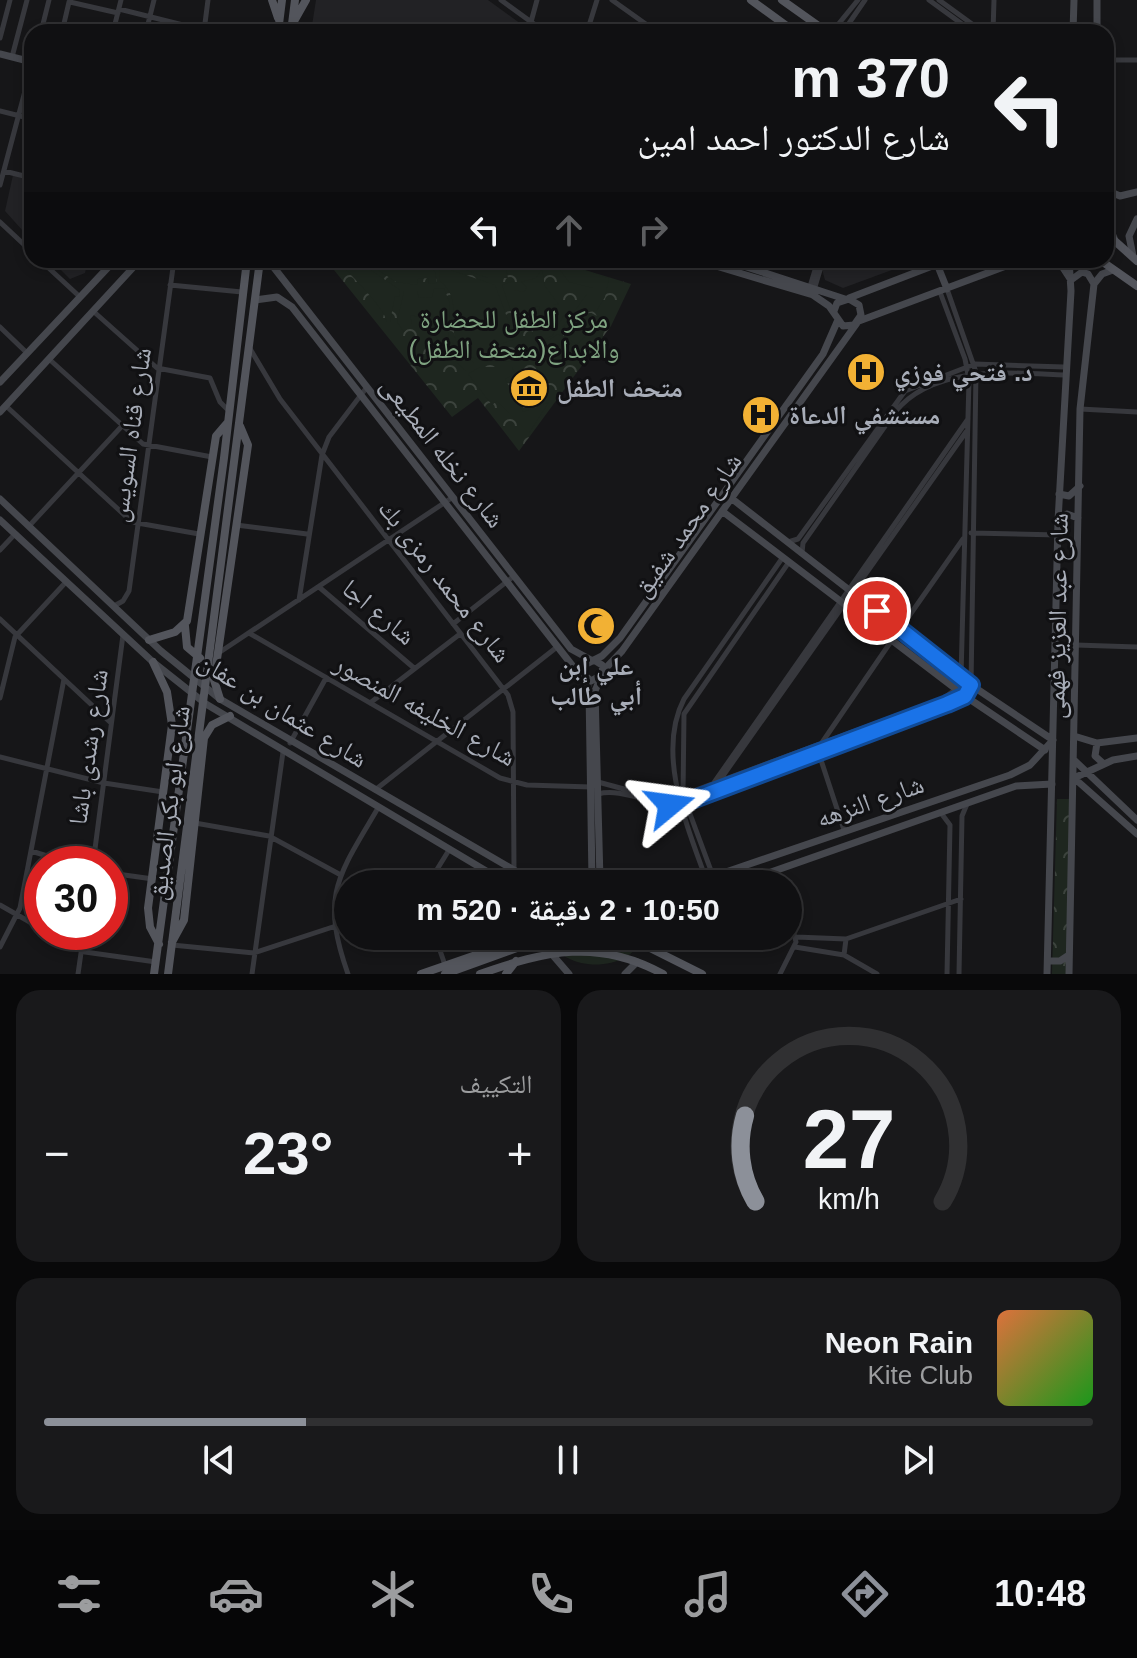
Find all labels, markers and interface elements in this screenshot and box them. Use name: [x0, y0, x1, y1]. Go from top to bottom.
text: 370 m: [791, 46, 950, 109]
icon: left: [978, 56, 1082, 160]
text: شارع الدكتور احمد امين: [637, 117, 950, 158]
icon: left: [463, 208, 507, 252]
icon: ahead: [547, 208, 591, 252]
icon: right: [631, 208, 675, 252]
park label: مركز الطفل للحضارة والابداع(متحف الطفل): [409, 304, 620, 365]
street label: شارع قناه السويس: [103, 346, 158, 524]
hospital icon: د. فتحي فوزي: [845, 351, 887, 393]
place label: د. فتحي فوزي: [894, 357, 1033, 392]
museum icon: متحف الطفل: [508, 367, 550, 409]
street label: شارع نخله المطيعى: [374, 371, 511, 534]
place label: متحف الطفل: [557, 373, 683, 404]
hospital icon: مستشفي الدعاة: [740, 394, 782, 436]
place label: مستشفي الدعاة: [789, 400, 940, 435]
street label: شارع محمد شفيق: [626, 447, 749, 604]
street label: شارع محمد رمزى بك: [371, 494, 518, 669]
street label: شارع عبد العزيز فهمى: [1040, 513, 1075, 719]
street label: شارع اجا: [336, 573, 422, 652]
pin: [843, 577, 911, 645]
icon: arrive: [855, 589, 899, 633]
mosque icon: علي إبن أبي طالب: [575, 605, 617, 647]
street label: شارع عثمان بن عفان: [192, 646, 373, 775]
street label: شارع الخليفه المنصور: [328, 647, 521, 773]
place label: علي إبن أبي طالب: [550, 651, 642, 716]
street label: شارع رشدى باشا: [62, 667, 115, 827]
street label: شارع ابو بكر الصديق: [142, 704, 197, 902]
position arrow: [628, 763, 712, 847]
street label: شارع النزهه: [812, 769, 928, 834]
speed limit sign: 30: [24, 846, 128, 950]
text: 10:50 · 2 دقيقة · 520 m: [416, 893, 720, 926]
text: التكييف: [460, 1069, 533, 1099]
text: 27: [802, 1093, 895, 1186]
text: 23°: [243, 1120, 334, 1187]
text: −: [44, 1129, 70, 1178]
text: +: [507, 1129, 532, 1178]
text: km/h: [818, 1183, 880, 1215]
text: Neon Rain: [825, 1326, 973, 1359]
text: Kite Club: [868, 1360, 973, 1390]
icon: previous: [197, 1438, 241, 1482]
icon: pause: [546, 1438, 590, 1482]
icon: next: [896, 1438, 940, 1482]
icon: filters: [51, 1566, 107, 1622]
icon: car: [208, 1566, 264, 1622]
icon: climate: [365, 1566, 421, 1622]
icon: phone: [523, 1566, 579, 1622]
icon: music: [680, 1566, 736, 1622]
icon: directions: [837, 1566, 893, 1622]
text: 10:48: [994, 1573, 1086, 1614]

